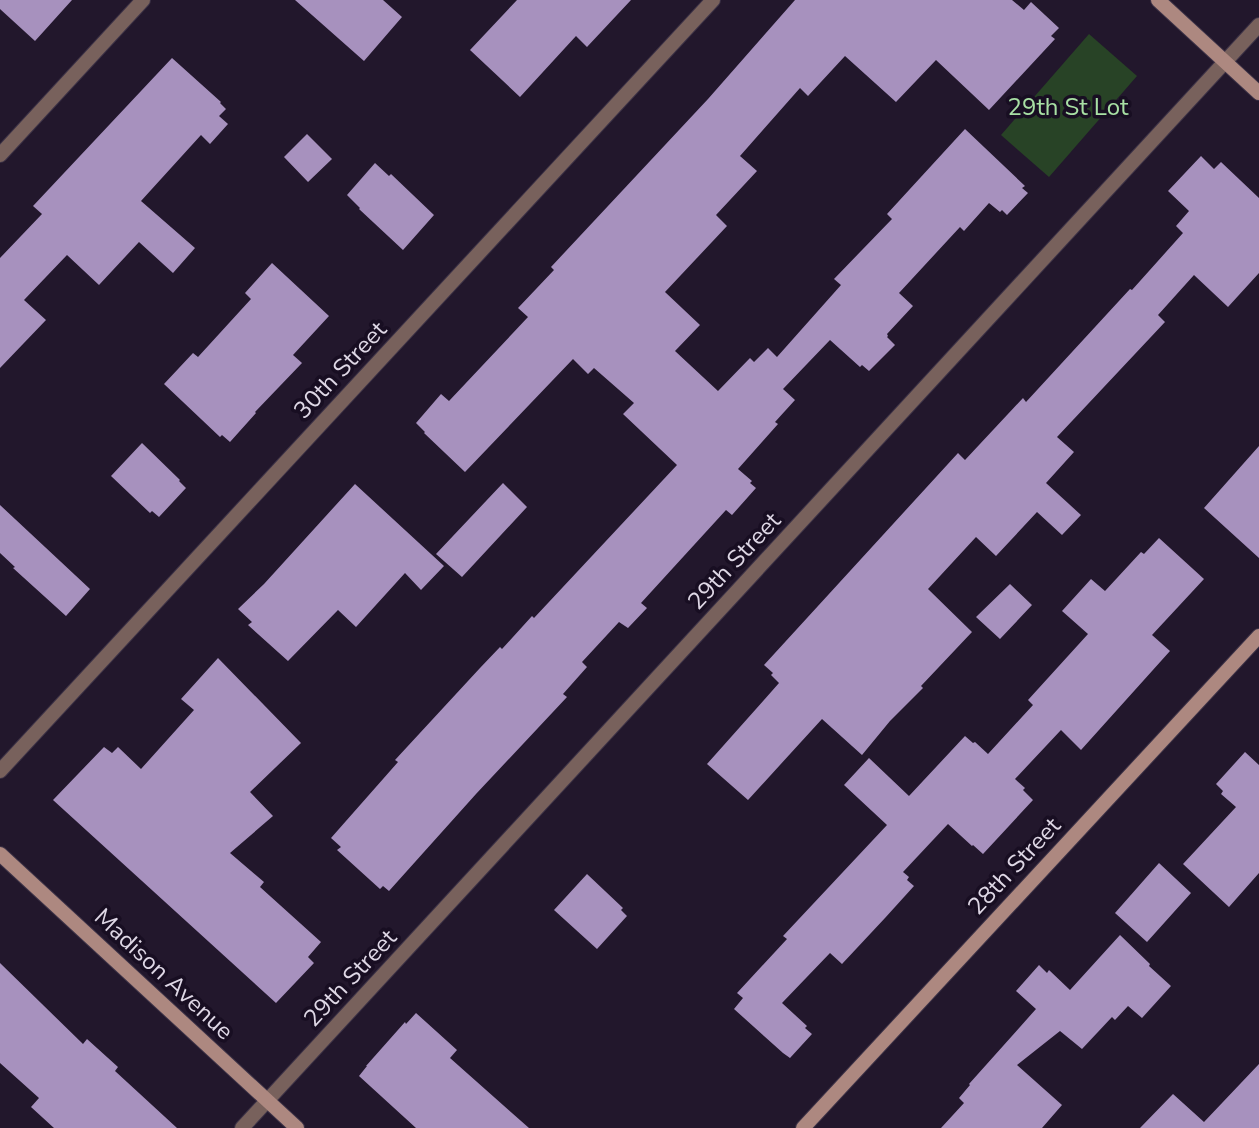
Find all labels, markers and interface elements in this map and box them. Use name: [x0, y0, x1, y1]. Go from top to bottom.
park label: 29th St Lot: [1008, 91, 1129, 123]
street label: 30th Street: [287, 314, 394, 426]
street label: 29th Street: [681, 505, 788, 617]
street label: 28th Street: [961, 810, 1068, 922]
street label: Madison Avenue: [88, 901, 240, 1047]
street label: 29th Street: [297, 922, 404, 1034]

